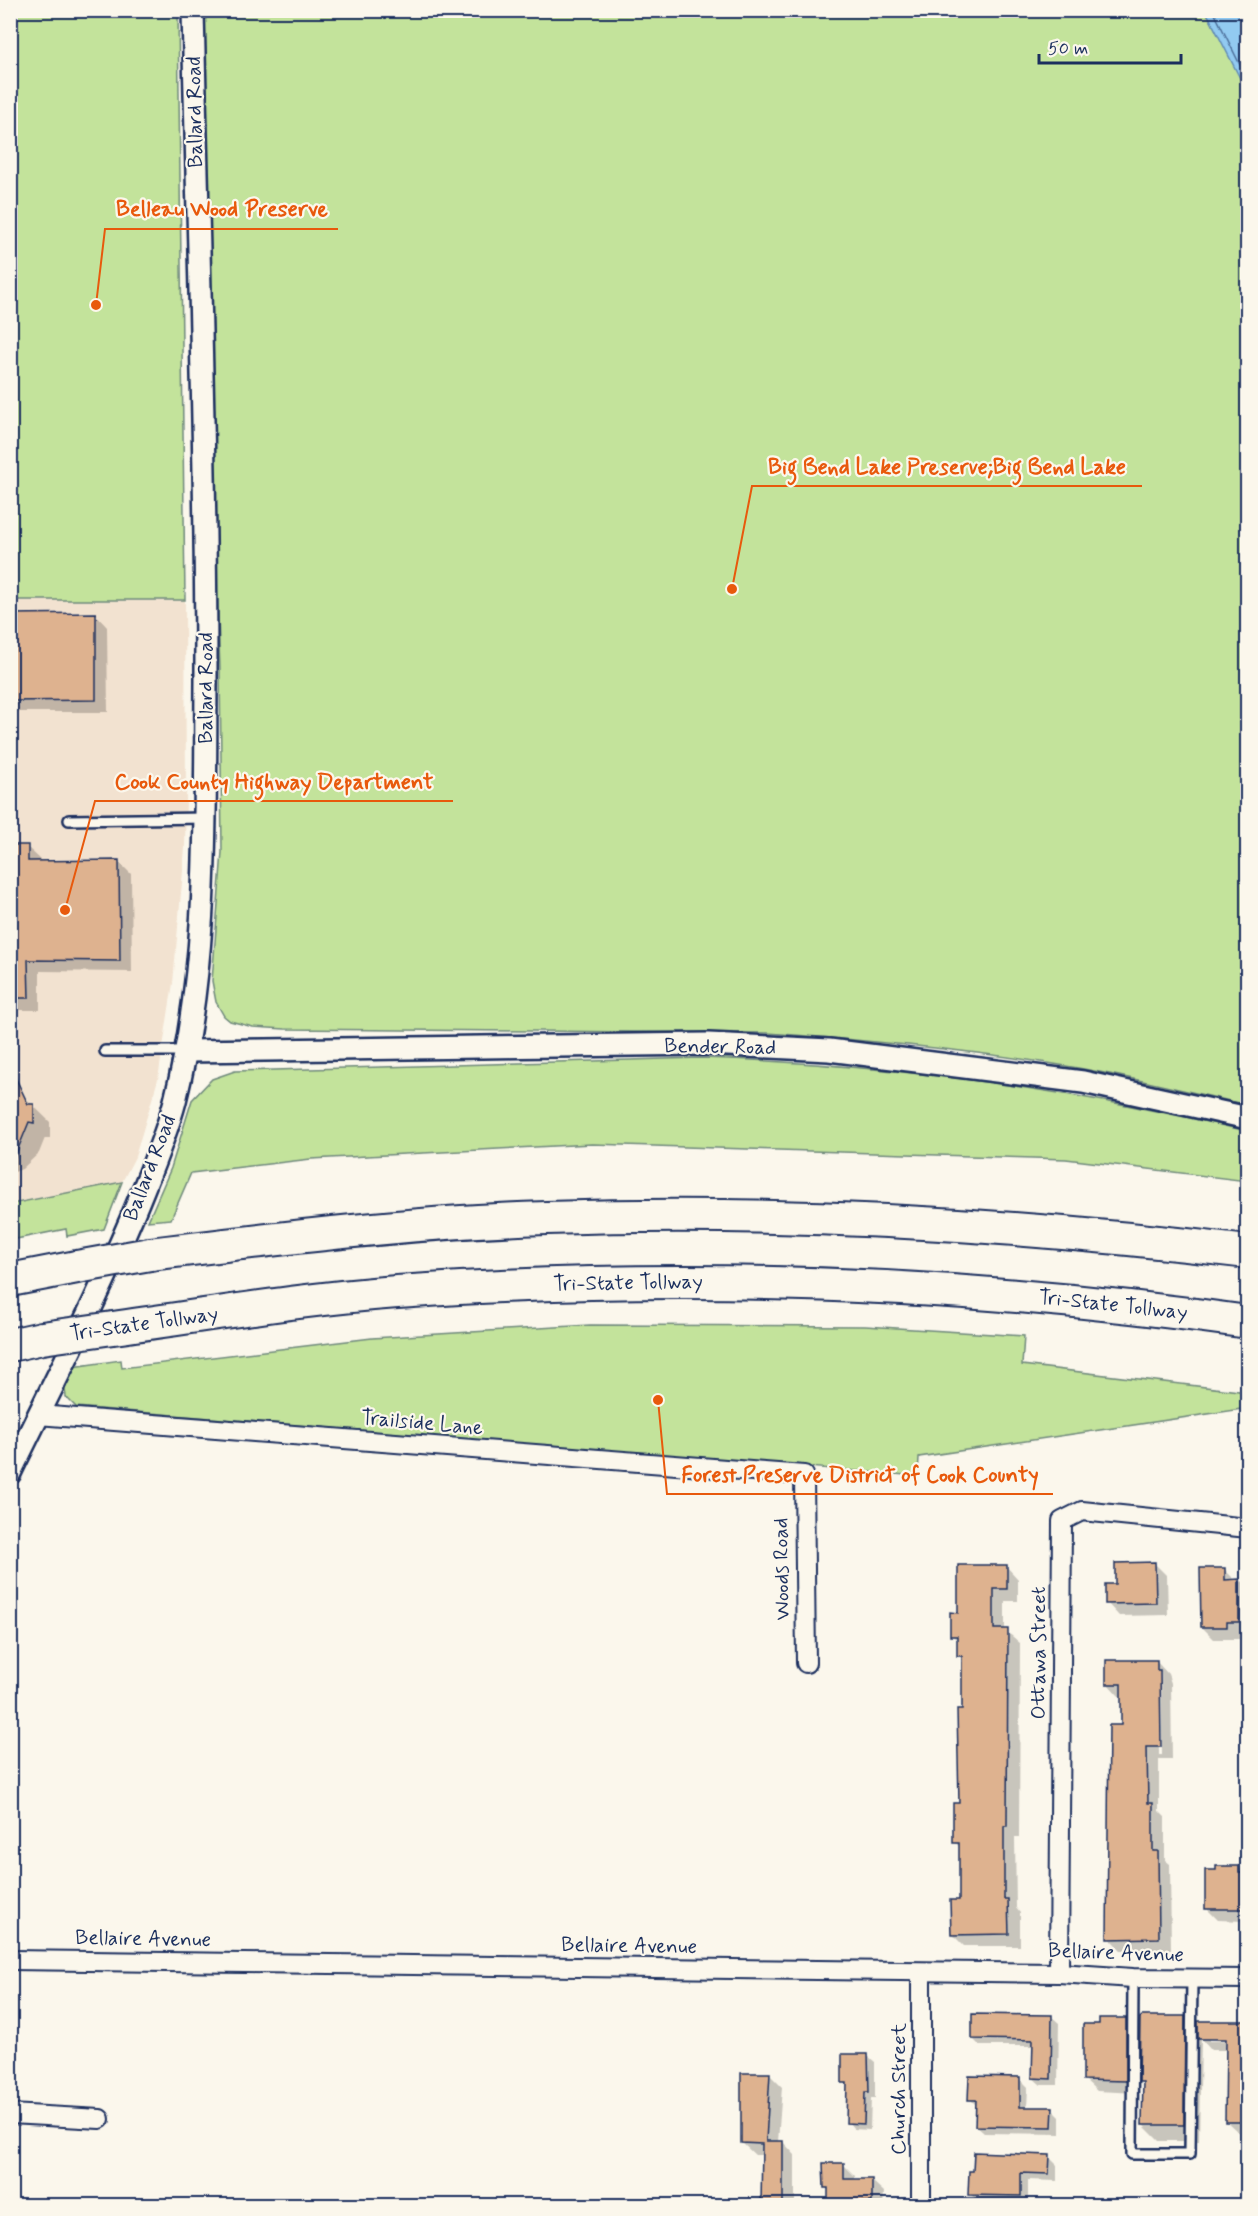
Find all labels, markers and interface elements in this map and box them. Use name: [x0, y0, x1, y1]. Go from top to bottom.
scale bar: [1039, 27, 1182, 65]
text: 50 m: [1048, 37, 1088, 61]
street label: Ballard Road: [180, 56, 210, 168]
callout: Belleau Wood Preserve: [105, 189, 338, 229]
text: Belleau Wood Preserve: [116, 196, 329, 224]
callout: Big Bend Lake Preserve;Big Bend Lake: [752, 446, 1142, 486]
text: Big Bend Lake Preserve;Big Bend Lake: [768, 454, 1126, 486]
street label: Ballard Road: [192, 632, 220, 744]
callout: Cook County Highway Department: [95, 761, 453, 801]
text: Cook County Highway Department: [115, 769, 434, 801]
street label: Bender Road: [664, 1032, 776, 1062]
street label: Ballard Road: [117, 1111, 183, 1225]
street label: Tri-State Tollway: [553, 1268, 703, 1298]
street label: Tri-State Tollway: [1037, 1283, 1189, 1327]
street label: Tri-State Tollway: [68, 1300, 220, 1348]
street label: Trailside Lane: [360, 1404, 484, 1442]
callout: Forest Preserve District of Cook County: [667, 1454, 1053, 1494]
text: Forest Preserve District of Cook County: [681, 1462, 1039, 1491]
street label: Woods Road: [767, 1517, 797, 1621]
street label: Ottawa Street: [1025, 1586, 1053, 1720]
street label: Bellaire Avenue: [75, 1924, 211, 1954]
street label: Bellaire Avenue: [561, 1931, 697, 1961]
street label: Bellaire Avenue: [1048, 1937, 1184, 1969]
street label: Church Street: [885, 2022, 913, 2155]

